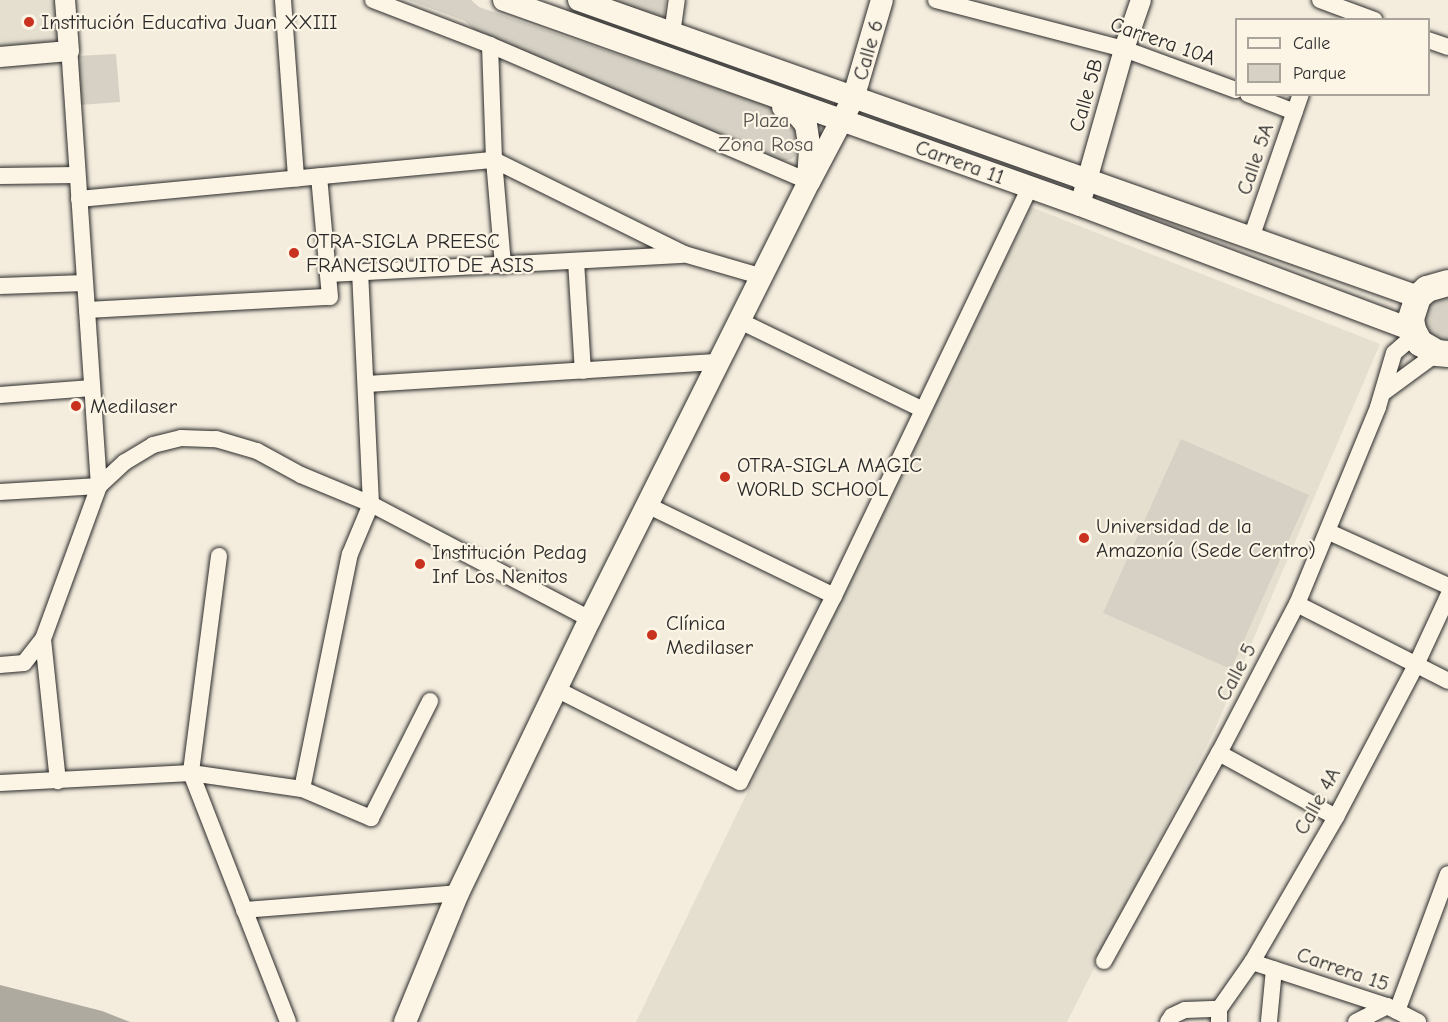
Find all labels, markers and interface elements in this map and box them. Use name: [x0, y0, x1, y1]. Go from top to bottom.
place label: Institución Educativa Juan XXIII: [41, 9, 337, 35]
street label: Carrera 10A: [1107, 11, 1219, 71]
marker: Institución Educativa Juan XXIII: [22, 15, 36, 29]
street label: Calle 6: [847, 17, 889, 83]
legend: [1235, 18, 1430, 96]
text: Calle: [1293, 33, 1330, 54]
street label: Calle 5B: [1064, 56, 1108, 134]
text: Parque: [1293, 63, 1346, 84]
park label: Plaza Zona Rosa: [718, 107, 814, 157]
street label: Calle 5A: [1231, 120, 1279, 198]
street label: Carrera 11: [912, 134, 1008, 190]
place label: OTRA-SIGLA PREESC FRANCISQUITO DE ASIS: [306, 228, 534, 278]
marker: OTRA-SIGLA PREESC FRANCISQUITO DE ASIS: [287, 246, 301, 260]
place label: Medilaser: [90, 393, 177, 419]
marker: Medilaser: [67, 397, 85, 415]
place label: OTRA-SIGLA MAGIC WORLD SCHOOL: [737, 452, 922, 502]
marker: OTRA-SIGLA MAGIC WORLD SCHOOL: [718, 470, 732, 484]
place label: Universidad de la Amazonía (Sede Centro): [1096, 513, 1316, 563]
marker: Universidad de la Amazonía (Sede Centro): [1077, 531, 1091, 545]
place label: Institución Pedag Inf Los Nenitos: [432, 539, 587, 589]
marker: Institución Pedag Inf Los Nenitos: [413, 557, 427, 571]
place label: Clínica Medilaser: [666, 610, 753, 660]
marker: Clínica Medilaser: [643, 626, 661, 644]
street label: Calle 5: [1210, 639, 1262, 705]
street label: Calle 4A: [1288, 763, 1346, 839]
street label: Carrera 15: [1294, 941, 1392, 997]

